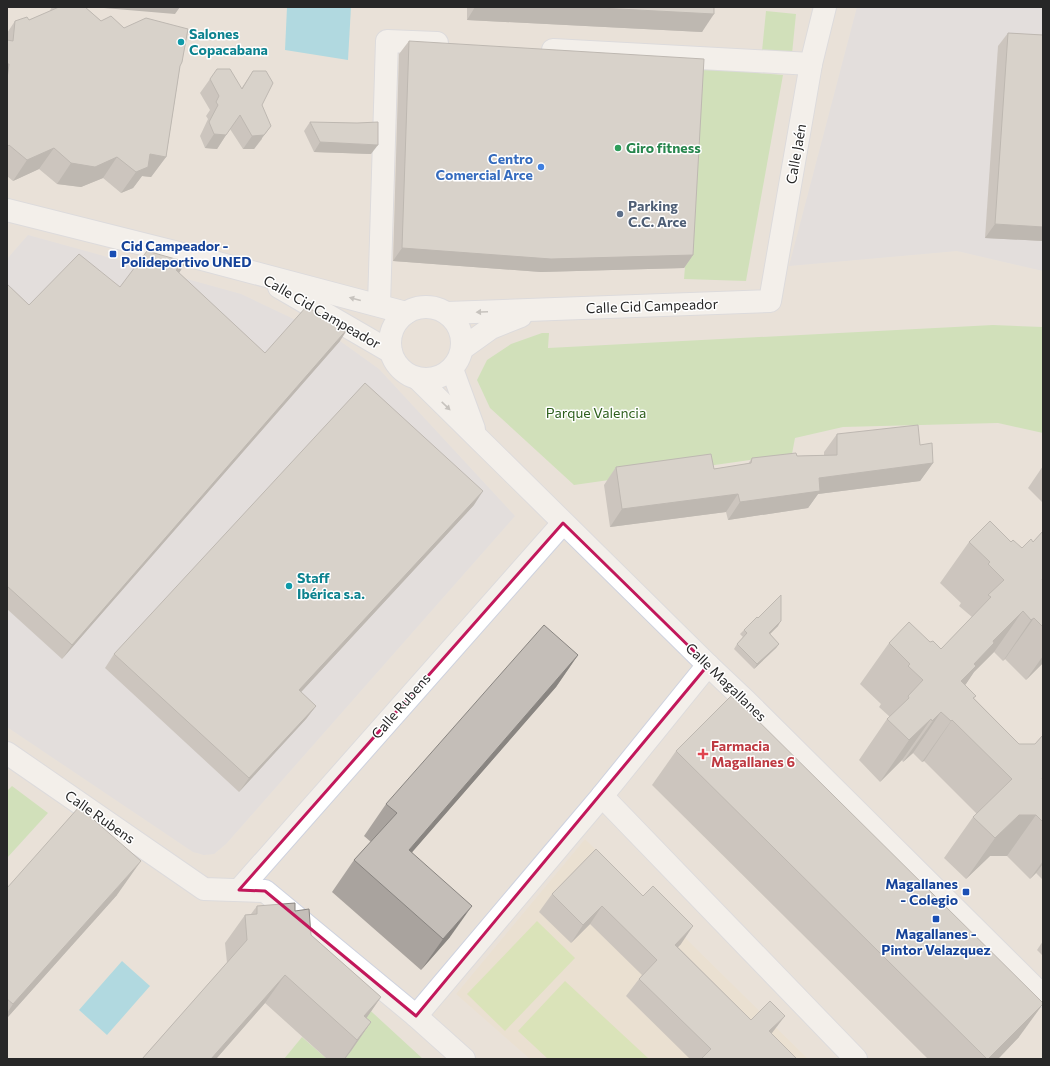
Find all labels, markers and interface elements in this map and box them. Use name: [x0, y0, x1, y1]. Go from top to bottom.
place label: Salones Copacabana: [189, 25, 268, 58]
marker: Salones Copacabana: [176, 37, 186, 47]
street label: Calle Jaén: [782, 122, 809, 185]
place label: Giro fitness: [626, 139, 701, 156]
marker: Giro fitness: [613, 143, 623, 153]
place label: Centro Comercial Arce: [436, 150, 533, 183]
marker: Centro Comercial Arce: [536, 162, 546, 172]
place label: Parking C.C. Arce: [628, 197, 687, 230]
marker: Parking C.C. Arce: [615, 209, 625, 219]
place label: Cid Campeador - Polideportivo UNED: [121, 237, 251, 270]
marker: Cid Campeador - Polideportivo UNED: [108, 249, 118, 259]
street label: Calle Cid Campeador: [261, 271, 384, 352]
street label: Calle Cid Campeador: [586, 295, 719, 316]
one-way arrow: [349, 296, 361, 302]
one-way arrow: [475, 309, 488, 315]
one-way arrow: [441, 401, 451, 411]
park label: Parque Valencia: [546, 404, 646, 421]
place label: Staff Ibérica s.a.: [297, 569, 365, 602]
marker: Staff Ibérica s.a.: [284, 581, 294, 591]
street label: Calle Magallanes: [682, 639, 770, 724]
street label: Calle Rubens: [368, 669, 434, 742]
place label: Farmacia Magallanes 6: [711, 737, 795, 770]
marker: Farmacia Magallanes 6: [698, 749, 708, 759]
street label: Calle Rubens: [62, 786, 138, 847]
place label: Magallanes - Colegio: [885, 875, 958, 908]
marker: Magallanes - Colegio: [961, 887, 971, 897]
marker: Magallanes - Pintor Velazquez: [931, 914, 941, 924]
place label: Magallanes - Pintor Velazquez: [881, 925, 991, 958]

